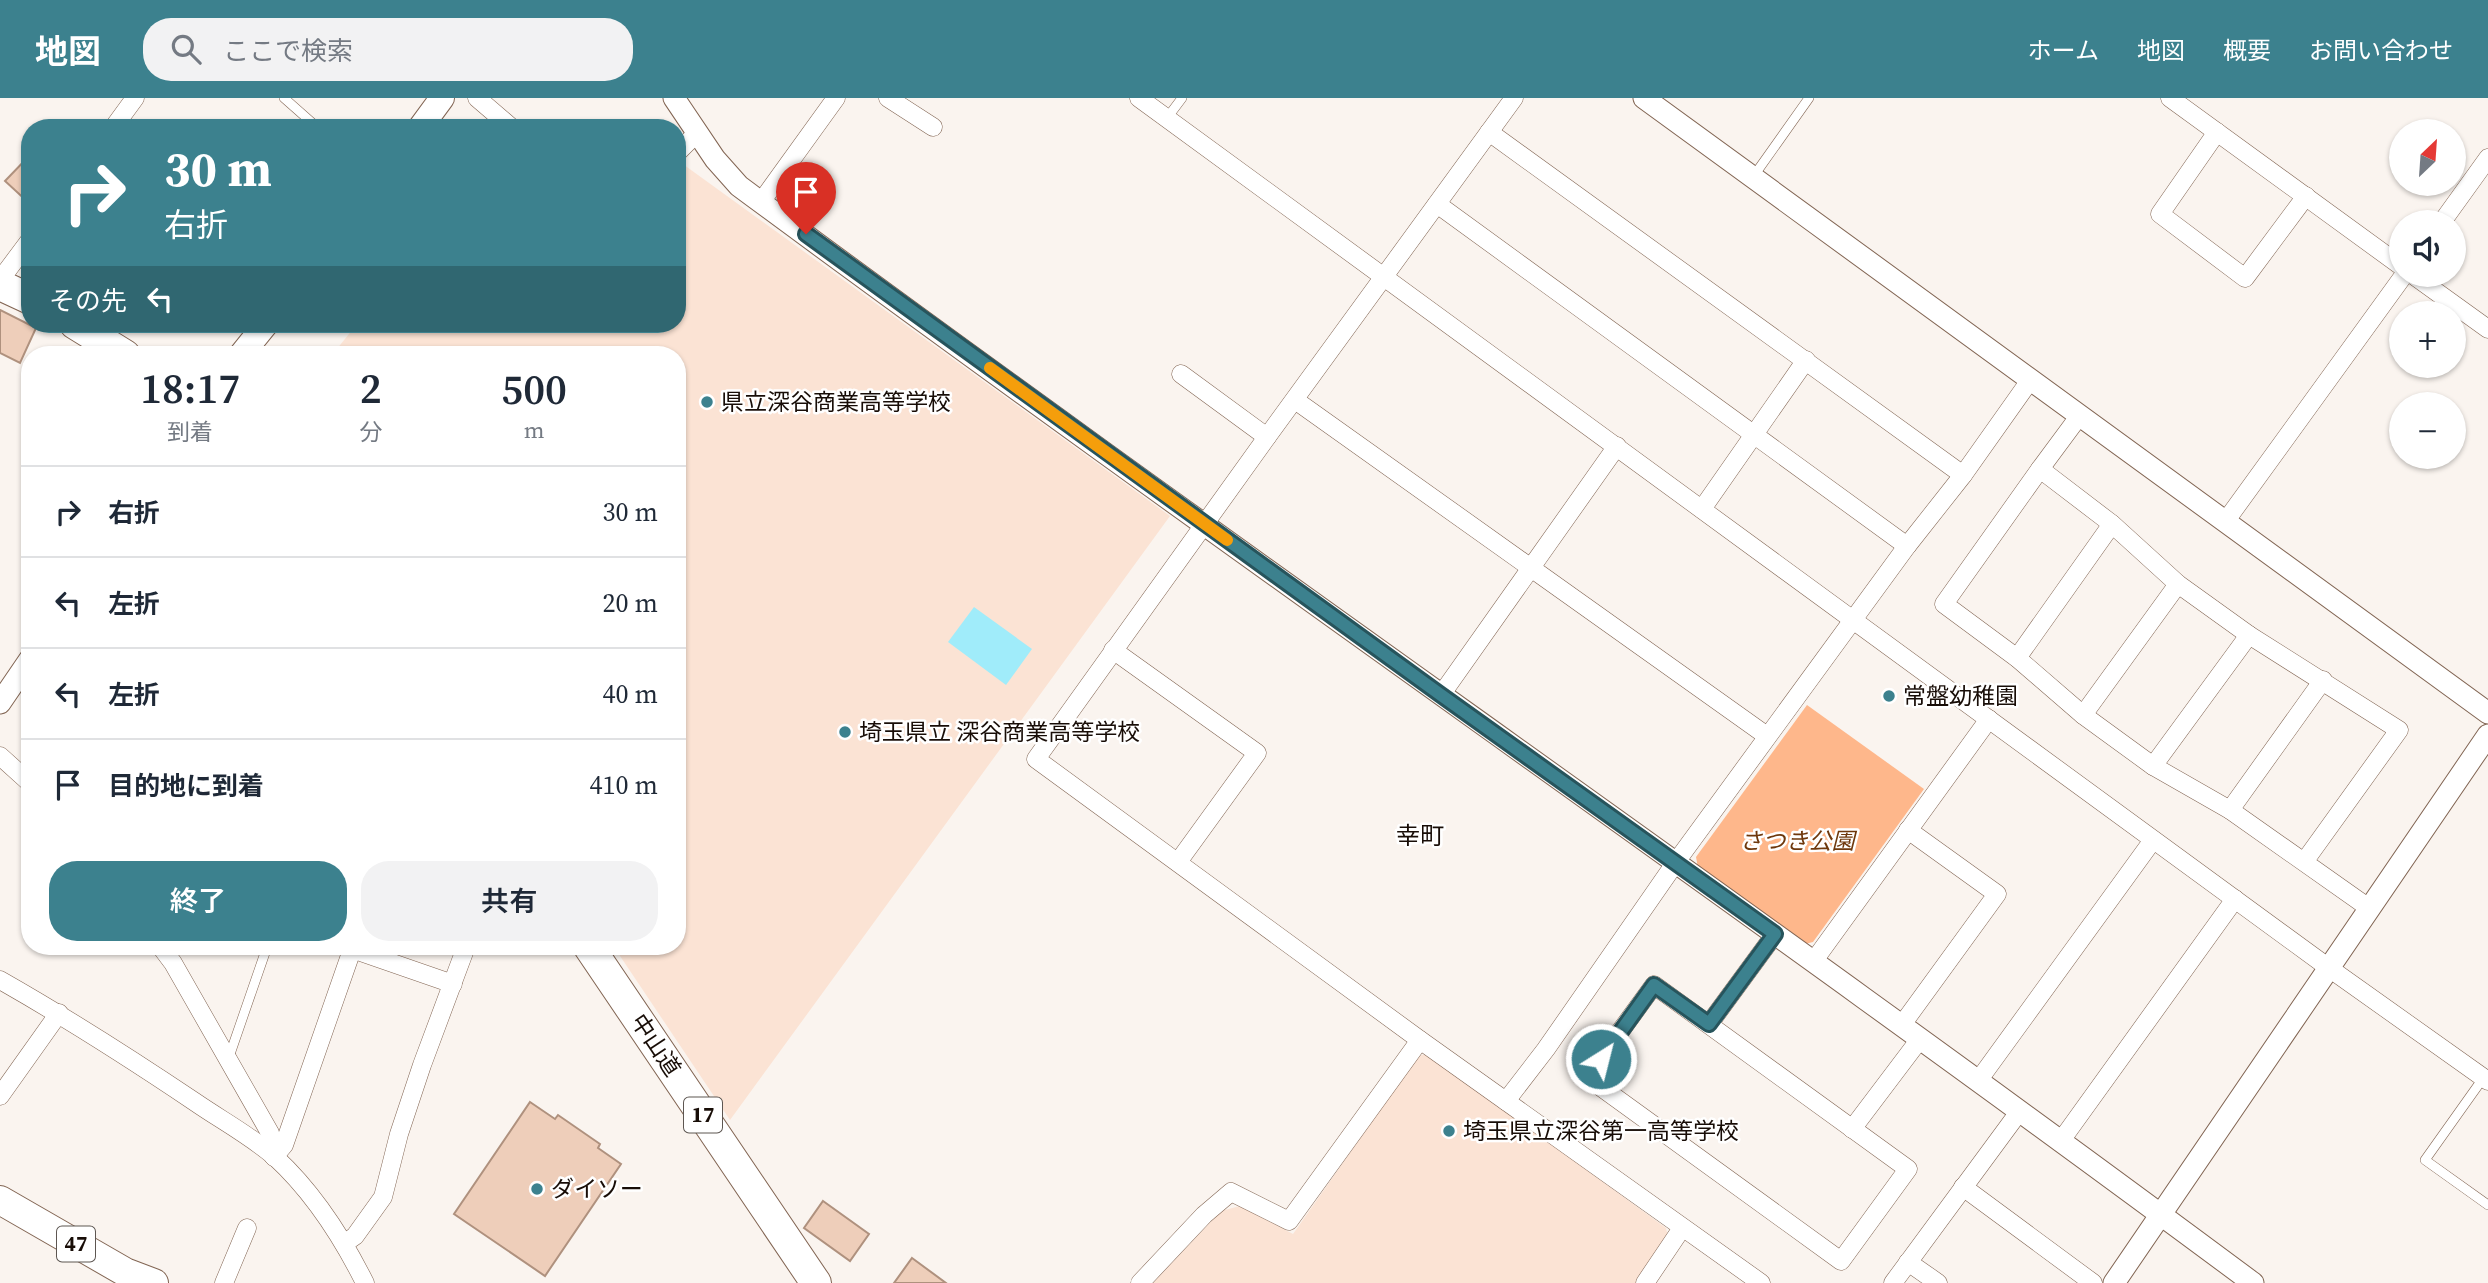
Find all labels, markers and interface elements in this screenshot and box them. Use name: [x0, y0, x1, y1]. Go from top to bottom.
search box: [143, 18, 633, 81]
text: 地図: [35, 29, 101, 74]
icon: search: [167, 30, 205, 68]
text: ここで検索: [223, 33, 353, 69]
text: ホーム: [2028, 34, 2099, 67]
text: 地図: [2137, 34, 2185, 67]
text: 概要: [2223, 34, 2271, 67]
text: お問い合わせ: [2309, 34, 2453, 67]
north arrow: [2389, 119, 2466, 196]
map controls: [2389, 119, 2466, 469]
text: 30 m: [164, 135, 272, 202]
icon: right: [49, 147, 140, 238]
pin: [776, 162, 836, 234]
icon: arrive: [787, 173, 825, 211]
text: 右折: [164, 203, 228, 247]
button: sound: [2389, 210, 2466, 287]
icon: left: [141, 280, 179, 318]
text: その先: [49, 283, 127, 319]
button: +: [2389, 301, 2466, 378]
text: 18:17: [140, 359, 240, 417]
text: 2: [360, 359, 382, 417]
text: 500: [501, 360, 567, 418]
place label: 県立深谷商業高等学校: [721, 386, 951, 418]
button: −: [2389, 392, 2466, 469]
marker: 県立深谷商業高等学校: [699, 394, 715, 410]
text: m: [524, 414, 544, 446]
text: 到着: [167, 416, 213, 448]
text: 分: [359, 416, 382, 448]
icon: right: [49, 493, 87, 531]
text: 30 m: [603, 494, 658, 530]
text: 右折: [108, 495, 160, 531]
icon: left: [49, 584, 87, 622]
text: 20 m: [603, 585, 658, 621]
text: 左折: [108, 586, 160, 622]
icon: left: [49, 675, 87, 713]
text: 40 m: [603, 676, 658, 712]
text: 左折: [108, 677, 160, 713]
place label: 常盤幼稚園: [1903, 680, 2018, 712]
marker: 常盤幼稚園: [1881, 688, 1897, 704]
place label: 埼玉県立 深谷商業高等学校: [859, 716, 1140, 748]
marker: 埼玉県立 深谷商業高等学校: [837, 724, 853, 740]
icon: arrive: [49, 766, 87, 804]
text: 410 m: [590, 767, 658, 803]
text: 目的地に到着: [108, 768, 264, 804]
district label: 幸町: [1396, 819, 1444, 852]
park label: さつき公園: [1740, 825, 1858, 857]
button: 終了: [49, 861, 347, 941]
button: 共有: [361, 861, 658, 941]
street label: 中山道: [623, 1007, 689, 1083]
position arrow: [1564, 1022, 1638, 1096]
road number: 17: [684, 1098, 722, 1132]
place label: 埼玉県立深谷第一高等学校: [1463, 1115, 1739, 1147]
marker: 埼玉県立深谷第一高等学校: [1441, 1123, 1457, 1139]
place label: ダイソー: [551, 1173, 643, 1205]
marker: ダイソー: [529, 1181, 545, 1197]
road number: 47: [57, 1226, 95, 1262]

